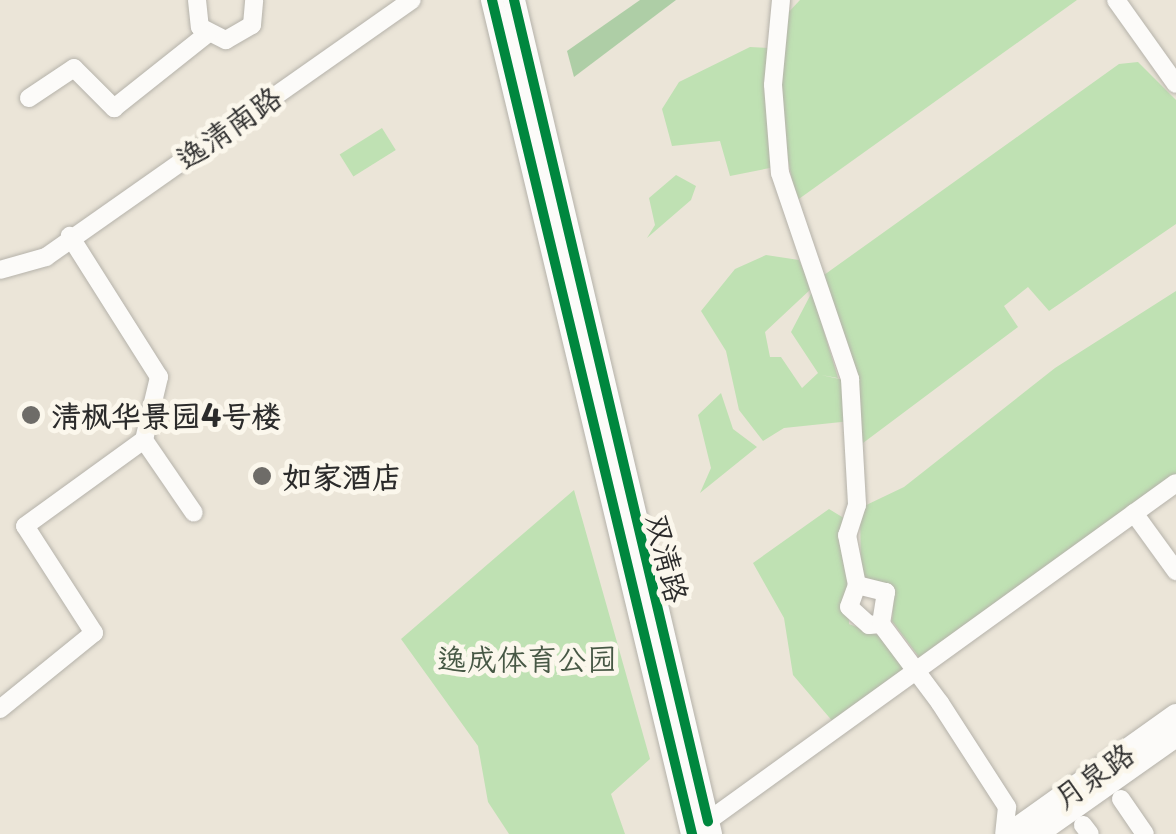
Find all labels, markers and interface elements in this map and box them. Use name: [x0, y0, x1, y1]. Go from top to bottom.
street label: 逸清南路: [169, 78, 287, 176]
place label: 清枫华景园4号楼: [51, 397, 281, 433]
marker: 清枫华景园4号楼: [20, 404, 42, 426]
place label: 如家酒店: [282, 458, 402, 494]
marker: 如家酒店: [251, 465, 273, 487]
street label: 双清路: [640, 510, 696, 606]
park label: 逸成体育公园: [437, 640, 617, 676]
street label: 月泉路: [1046, 734, 1140, 816]

